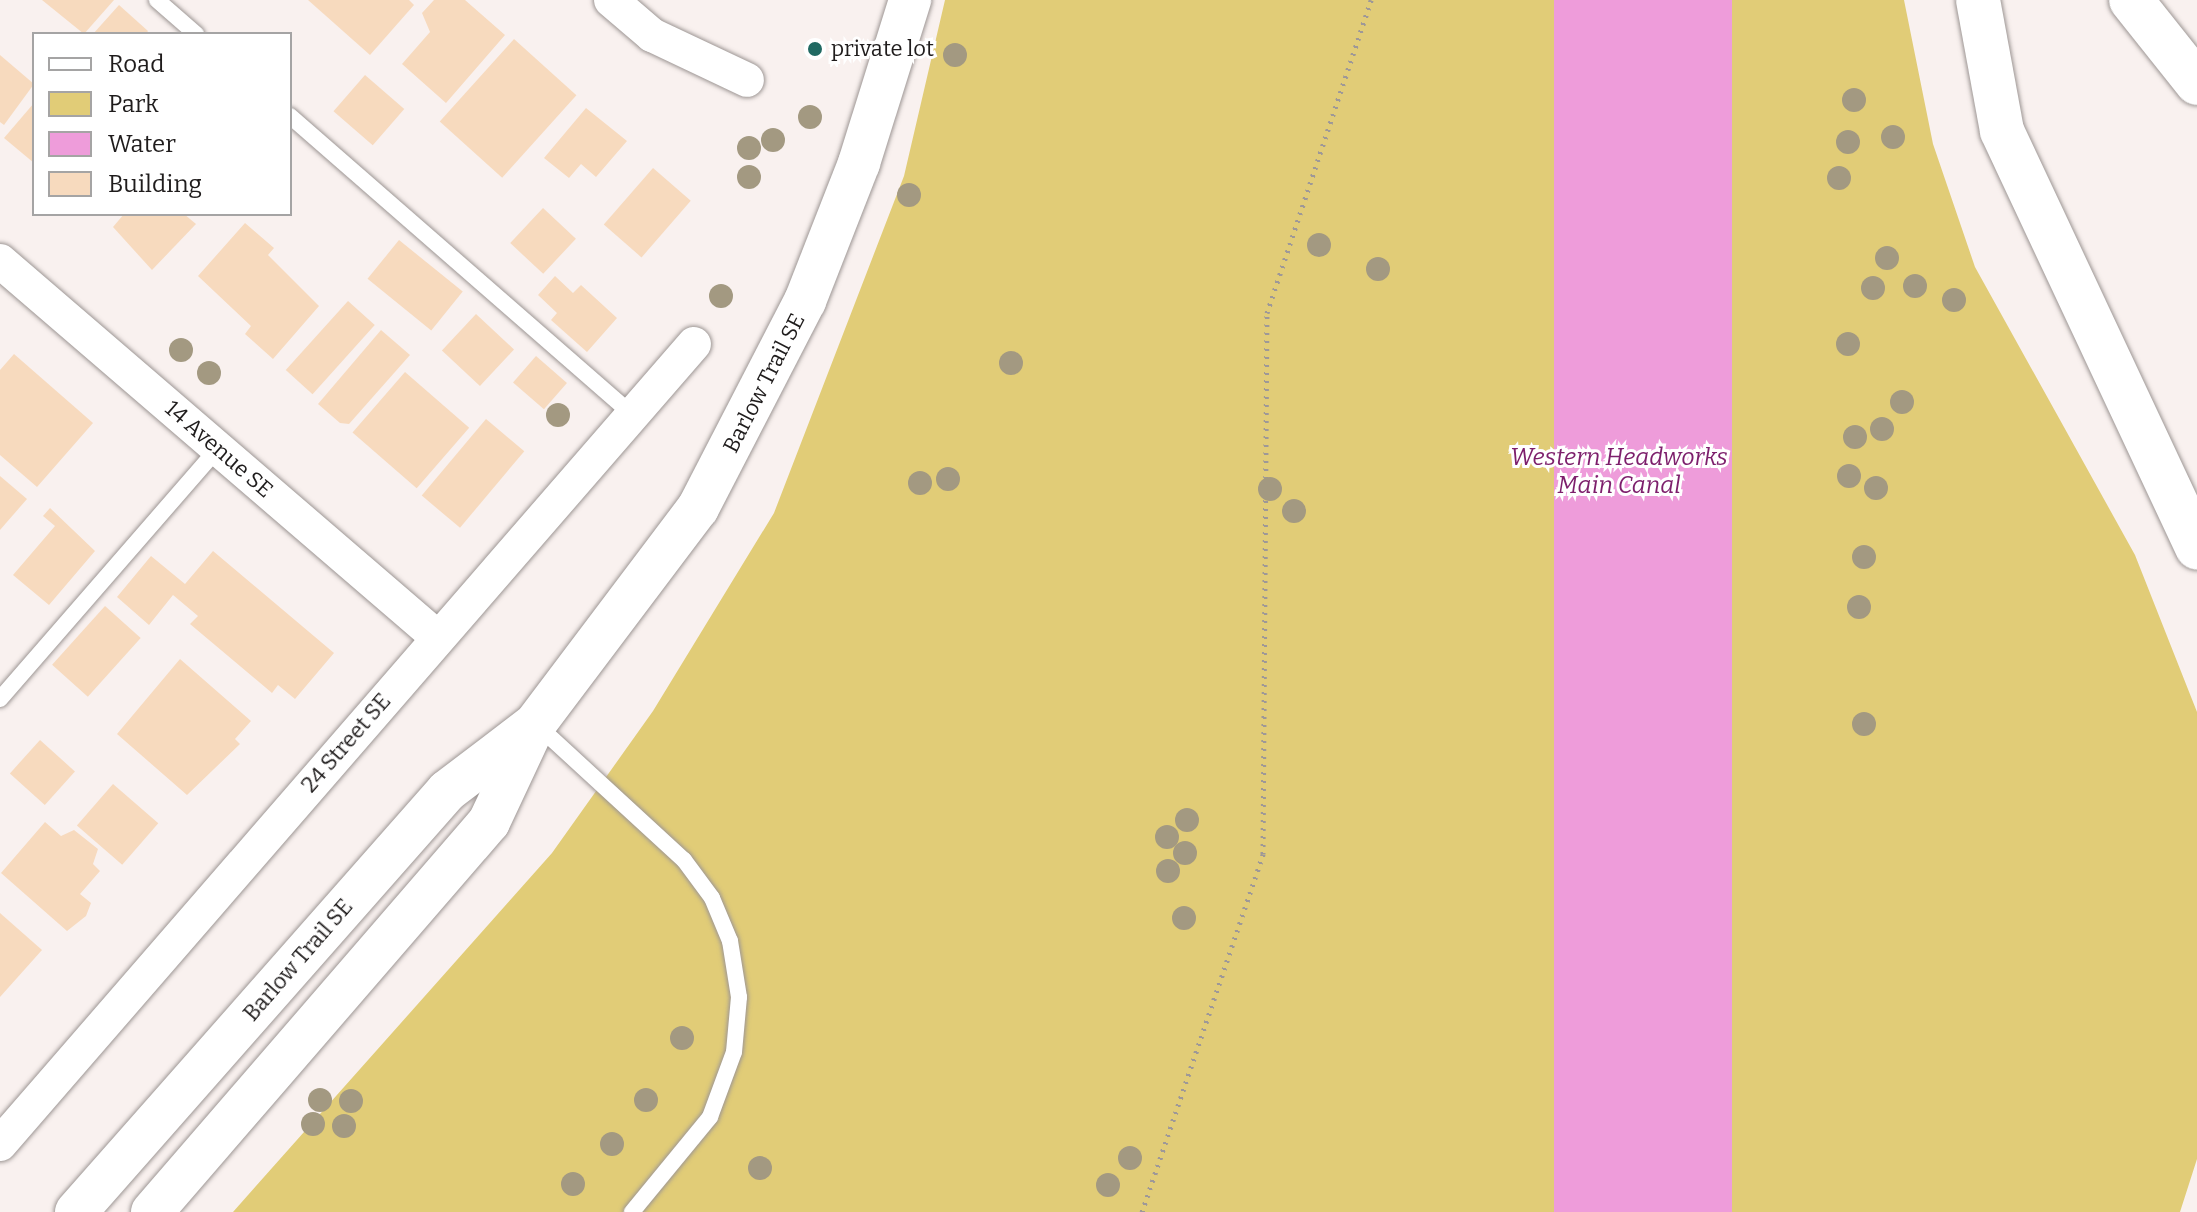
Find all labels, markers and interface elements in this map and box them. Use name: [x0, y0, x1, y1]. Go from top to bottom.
legend: [32, 32, 292, 216]
place label: private lot: [831, 36, 934, 62]
marker: private lot: [806, 40, 824, 58]
text: Road: [108, 50, 164, 78]
text: Park: [108, 90, 159, 118]
text: Water: [108, 130, 176, 158]
text: Building: [108, 170, 202, 198]
street label: Barlow Trail SE: [718, 309, 810, 457]
street label: 14 Avenue SE: [160, 395, 278, 503]
water label: Western Headworks Main Canal: [1510, 444, 1728, 500]
street label: 24 Street SE: [296, 688, 396, 798]
street label: Barlow Trail SE: [238, 894, 358, 1026]

